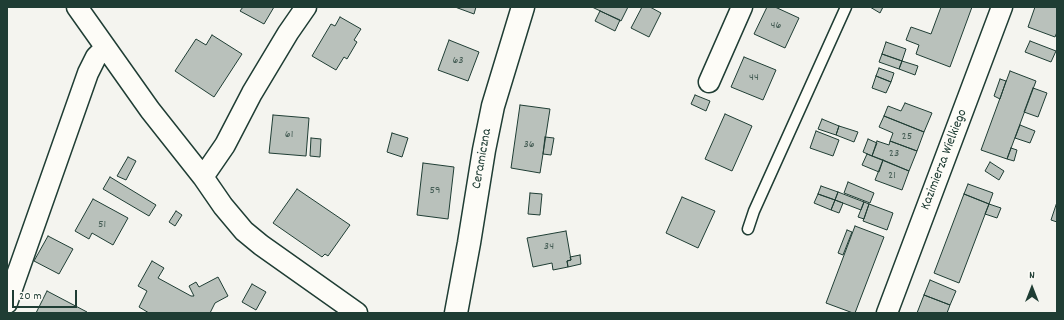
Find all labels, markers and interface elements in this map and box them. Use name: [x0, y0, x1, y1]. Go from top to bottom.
house number: 46: [771, 19, 781, 33]
house number: 63: [452, 54, 464, 68]
house number: 44: [749, 71, 759, 85]
street label: Kazimierza Wielkiego: [918, 107, 972, 213]
house number: 61: [285, 128, 293, 142]
street label: Ceramiczna: [469, 128, 497, 190]
house number: 25: [902, 130, 912, 144]
house number: 36: [523, 138, 535, 152]
house number: 23: [889, 147, 899, 161]
house number: 21: [888, 169, 896, 183]
house number: 59: [429, 184, 441, 198]
house number: 51: [98, 218, 106, 232]
house number: 34: [544, 240, 554, 254]
north arrow: [1012, 268, 1052, 308]
text: N: [1029, 268, 1035, 284]
scale bar: [14, 282, 79, 308]
text: 20 m: [19, 288, 42, 305]

